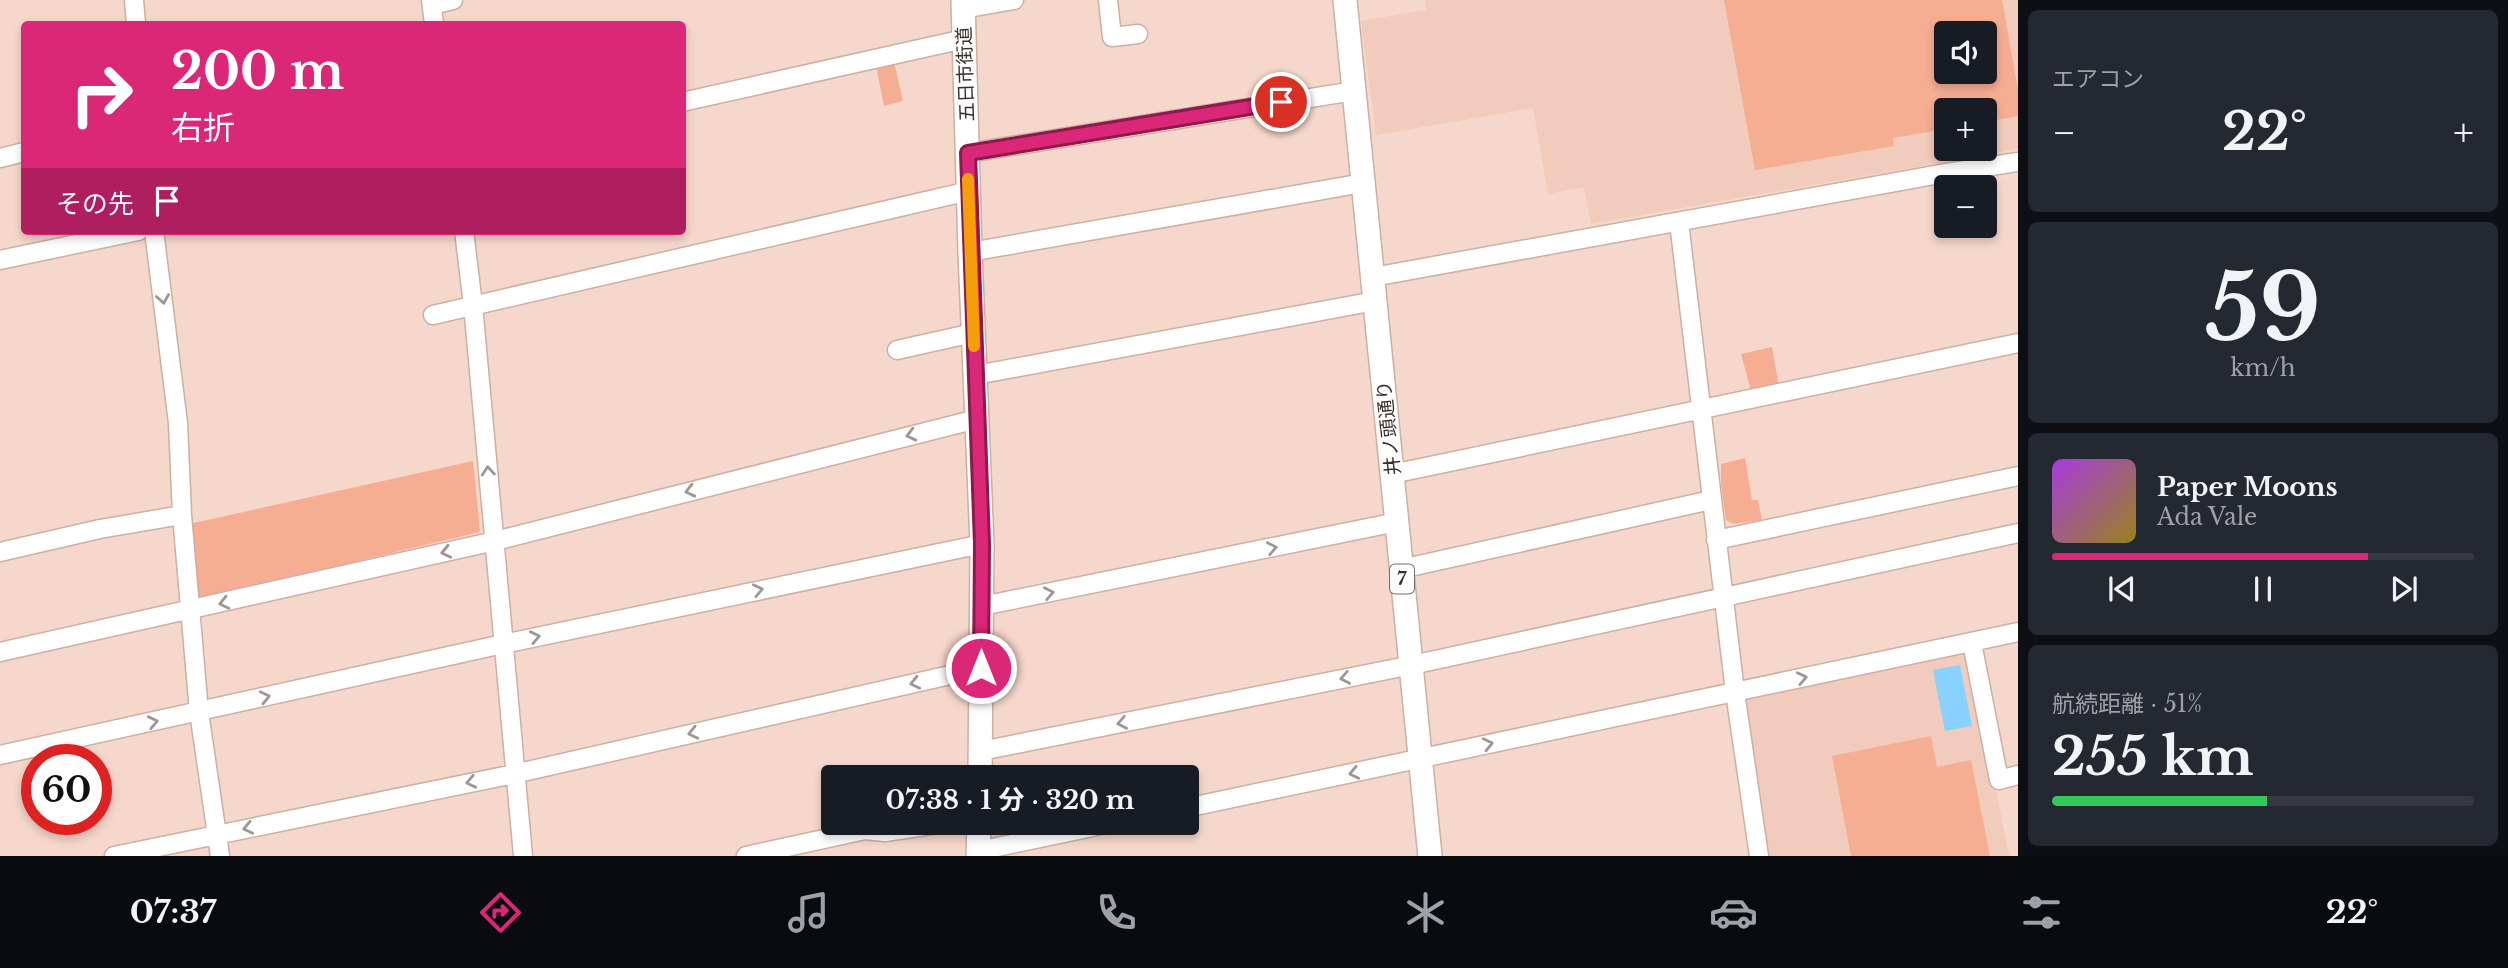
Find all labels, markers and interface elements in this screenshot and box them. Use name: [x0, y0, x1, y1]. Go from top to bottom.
map controls: [1934, 21, 1997, 238]
button: sound: [1934, 21, 1997, 84]
street label: 五日市街道: [952, 26, 979, 122]
text: 200 m: [171, 41, 344, 102]
icon: right: [56, 49, 147, 140]
text: エアコン: [2052, 65, 2144, 93]
pin: [1251, 72, 1311, 132]
icon: arrive: [1262, 83, 1300, 121]
button: +: [1934, 98, 1997, 161]
text: 22°: [2222, 100, 2307, 164]
text: 右折: [171, 108, 235, 148]
text: −: [2052, 109, 2076, 156]
text: +: [2453, 109, 2474, 156]
button: −: [1934, 175, 1997, 238]
icon: arrive: [148, 182, 186, 220]
text: その先: [56, 188, 134, 220]
text: 59: [2205, 252, 2321, 365]
one-way arrow: [155, 293, 170, 304]
text: km/h: [2230, 354, 2296, 382]
street label: 井ノ頭通り: [1372, 379, 1405, 476]
one-way arrow: [905, 427, 917, 441]
one-way arrow: [481, 465, 496, 476]
text: Paper Moons: [2157, 471, 2338, 503]
one-way arrow: [684, 483, 696, 497]
text: Ada Vale: [2157, 503, 2257, 531]
one-way arrow: [1266, 542, 1278, 557]
one-way arrow: [440, 544, 452, 558]
road number: 7: [1390, 564, 1414, 594]
icon: previous: [2103, 570, 2141, 608]
icon: pause: [2244, 570, 2282, 608]
icon: next: [2385, 570, 2423, 608]
one-way arrow: [752, 584, 764, 599]
one-way arrow: [1043, 586, 1055, 601]
one-way arrow: [218, 595, 230, 609]
one-way arrow: [529, 630, 541, 645]
position arrow: [944, 631, 1018, 705]
one-way arrow: [1339, 670, 1351, 685]
one-way arrow: [1796, 672, 1808, 687]
one-way arrow: [909, 675, 921, 689]
text: 航続距離 · 51%: [2052, 690, 2203, 718]
one-way arrow: [259, 691, 271, 705]
one-way arrow: [1116, 714, 1128, 729]
one-way arrow: [147, 716, 159, 730]
one-way arrow: [687, 725, 699, 739]
text: 255 km: [2052, 725, 2254, 789]
one-way arrow: [1482, 738, 1494, 753]
speed limit sign: 60: [21, 744, 112, 835]
one-way arrow: [1348, 765, 1360, 780]
one-way arrow: [465, 774, 477, 789]
text: 07:38 · 1 分 · 320 m: [886, 784, 1134, 816]
one-way arrow: [242, 820, 254, 835]
icon: directions: [476, 888, 525, 937]
icon: music: [784, 888, 833, 937]
icon: phone: [1092, 888, 1141, 937]
icon: climate: [1401, 888, 1450, 937]
icon: car: [1709, 888, 1758, 937]
icon: filters: [2017, 888, 2066, 937]
text: 07:37: [130, 892, 216, 932]
text: 22°: [2326, 892, 2378, 932]

